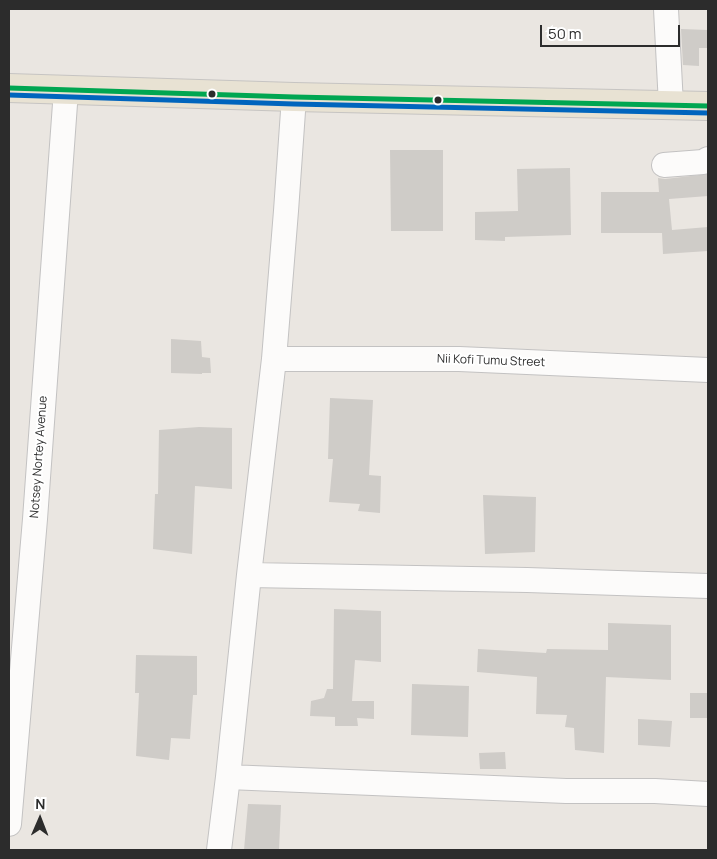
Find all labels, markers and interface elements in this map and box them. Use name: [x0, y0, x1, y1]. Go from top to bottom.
scale bar: [542, 15, 682, 47]
text: 50 m: [548, 23, 582, 44]
unlabelled marker: [207, 89, 217, 99]
unlabelled marker: [433, 95, 443, 105]
street label: Nii Kofi Tumu Street: [437, 352, 545, 370]
street label: Notsey Nortey Avenue: [28, 395, 50, 519]
north arrow: [15, 794, 65, 844]
text: N: [35, 794, 45, 813]

